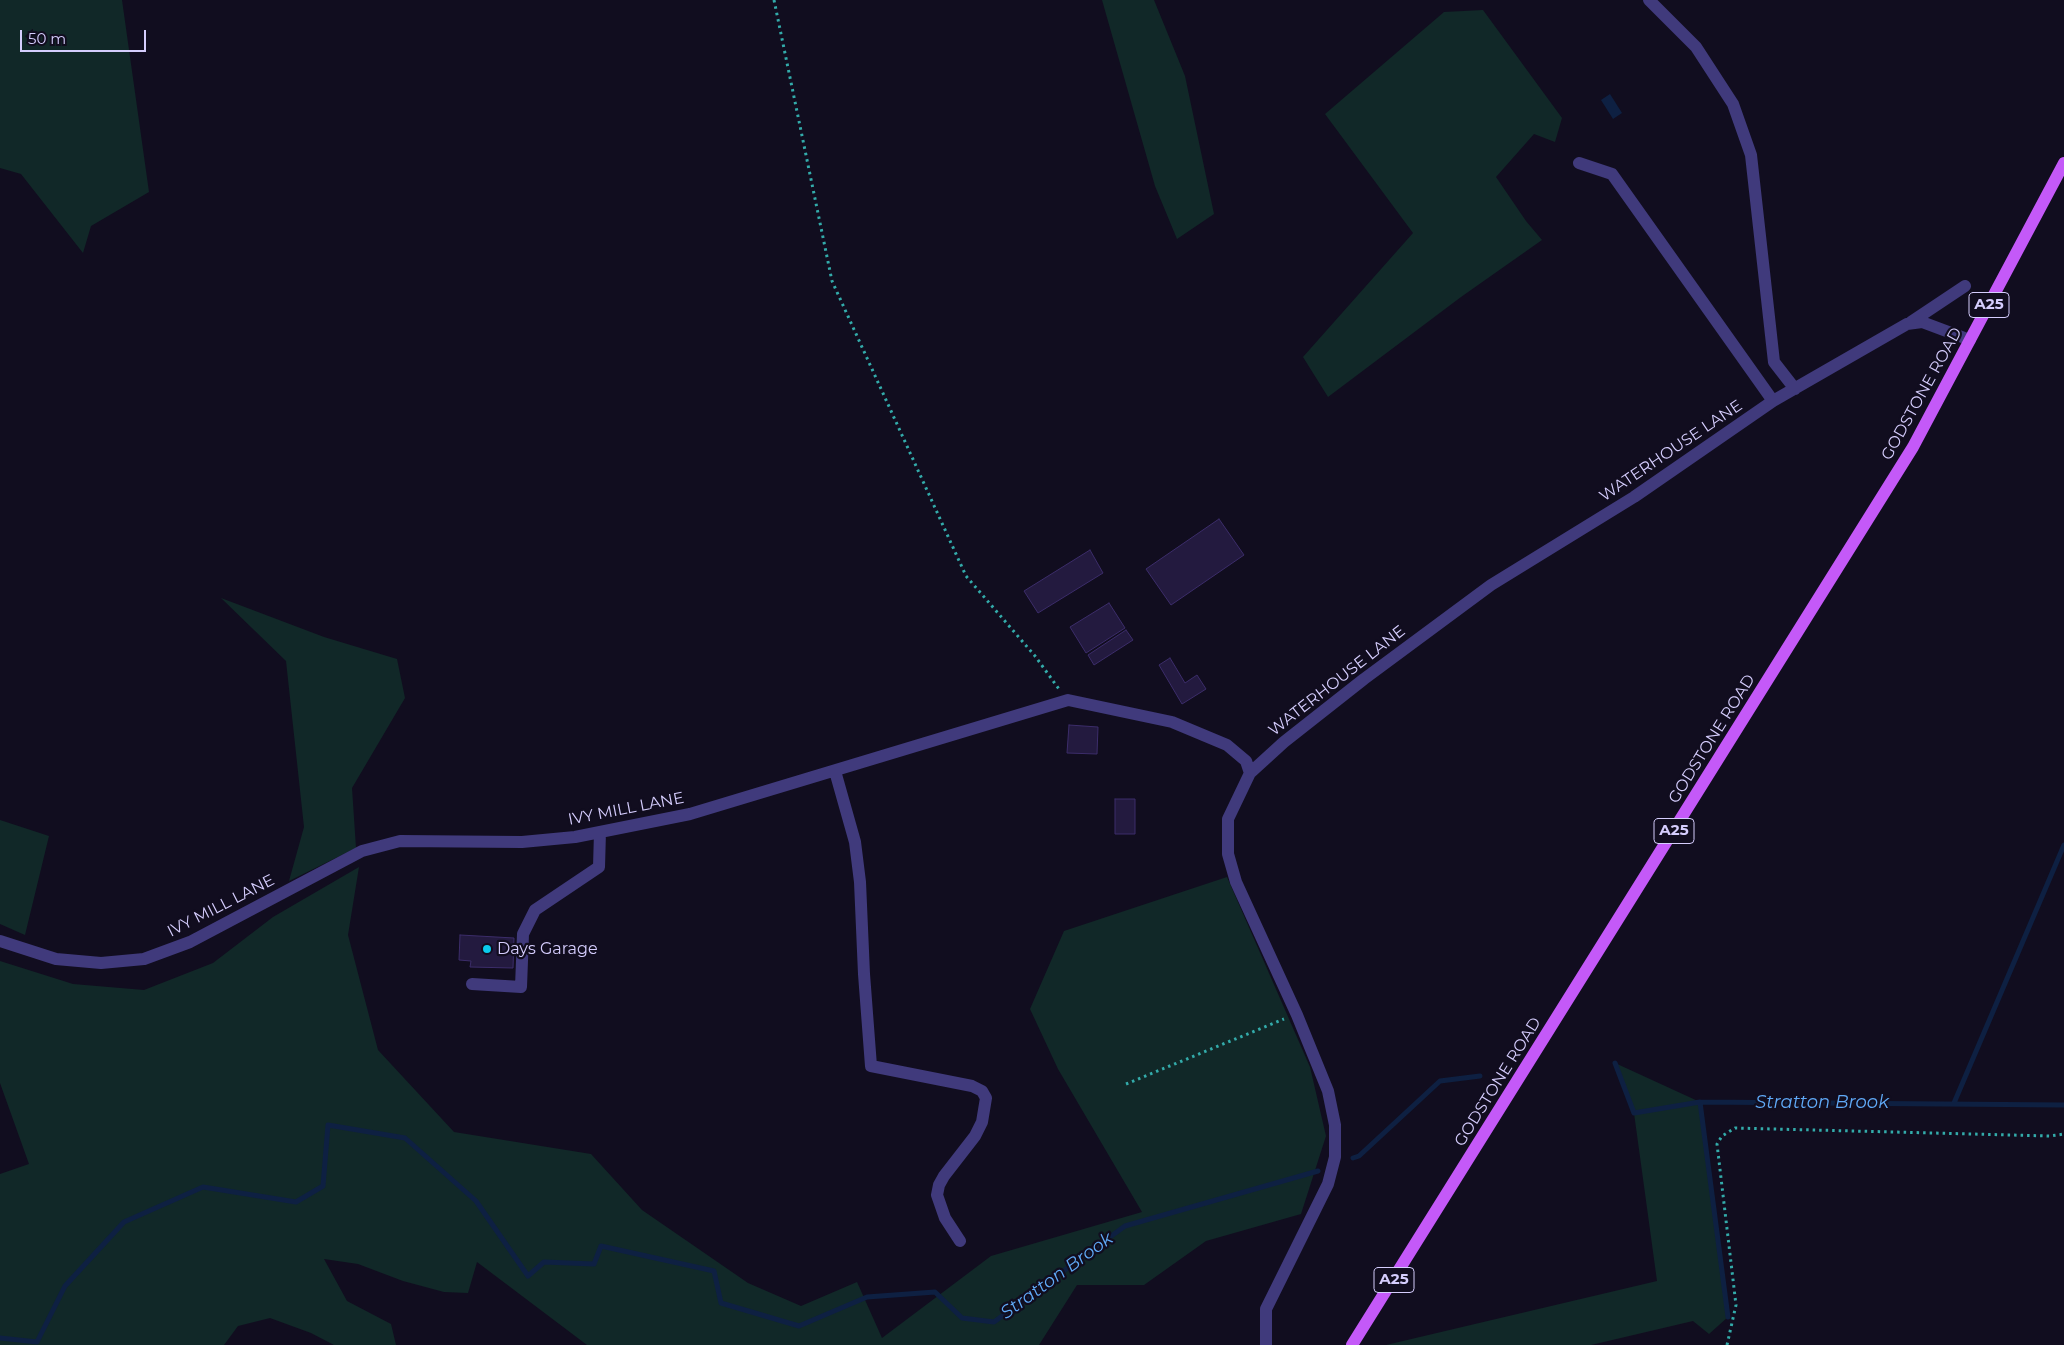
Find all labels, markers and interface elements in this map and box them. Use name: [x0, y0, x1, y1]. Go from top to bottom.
scale bar: [22, 20, 149, 52]
text: 50 m: [28, 29, 66, 48]
road number: A25: [1969, 292, 2009, 318]
street label: GODSTONE ROAD: [1878, 324, 1966, 464]
street label: WATERHOUSE LANE: [1596, 396, 1746, 506]
street label: WATERHOUSE LANE: [1265, 622, 1409, 740]
street label: GODSTONE ROAD: [1664, 671, 1760, 807]
street label: IVY MILL LANE: [566, 788, 686, 830]
road number: A25: [1654, 818, 1694, 844]
street label: IVY MILL LANE: [164, 871, 278, 941]
place label: Days Garage: [497, 939, 598, 959]
marker: Days Garage: [481, 943, 493, 955]
street label: GODSTONE ROAD: [1450, 1014, 1546, 1150]
water label: Stratton Brook: [1755, 1092, 1889, 1114]
water label: Stratton Brook: [997, 1228, 1117, 1324]
road number: A25: [1374, 1268, 1414, 1292]

